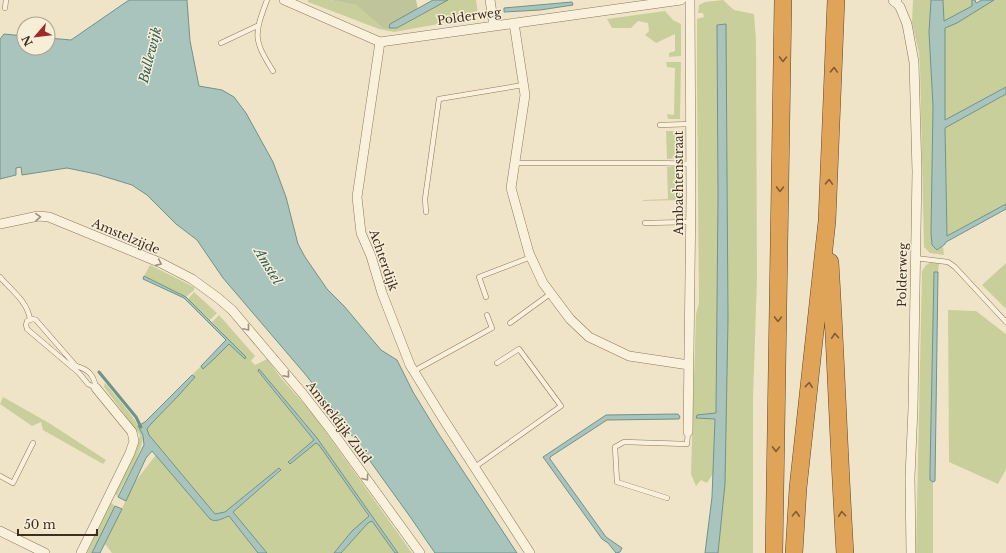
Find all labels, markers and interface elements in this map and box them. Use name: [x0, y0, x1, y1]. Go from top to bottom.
street label: Polderweg: [436, 4, 503, 28]
north arrow: [16, 16, 56, 56]
water label: Bullewijk: [135, 25, 165, 86]
text: N: [18, 32, 36, 49]
one-way arrow: [779, 56, 787, 62]
one-way arrow: [829, 67, 838, 73]
street label: Ambachtenstraat: [671, 130, 686, 236]
one-way arrow: [825, 179, 833, 185]
one-way arrow: [776, 186, 785, 192]
one-way arrow: [35, 212, 41, 221]
street label: Amstelzijde: [89, 215, 162, 257]
street label: Achterdijk: [366, 226, 402, 293]
street label: Polderweg: [894, 242, 910, 307]
water label: Amstel: [249, 243, 286, 288]
one-way arrow: [155, 258, 162, 266]
one-way arrow: [774, 316, 782, 322]
one-way arrow: [242, 323, 249, 330]
one-way arrow: [830, 333, 839, 339]
one-way arrow: [282, 370, 289, 377]
street label: Amsteldijk Zuid: [303, 377, 375, 466]
one-way arrow: [804, 382, 813, 388]
one-way arrow: [772, 446, 780, 452]
one-way arrow: [361, 473, 368, 480]
scale bar: [18, 511, 97, 537]
one-way arrow: [792, 511, 801, 517]
one-way arrow: [838, 511, 847, 517]
text: 50 m: [24, 517, 56, 532]

